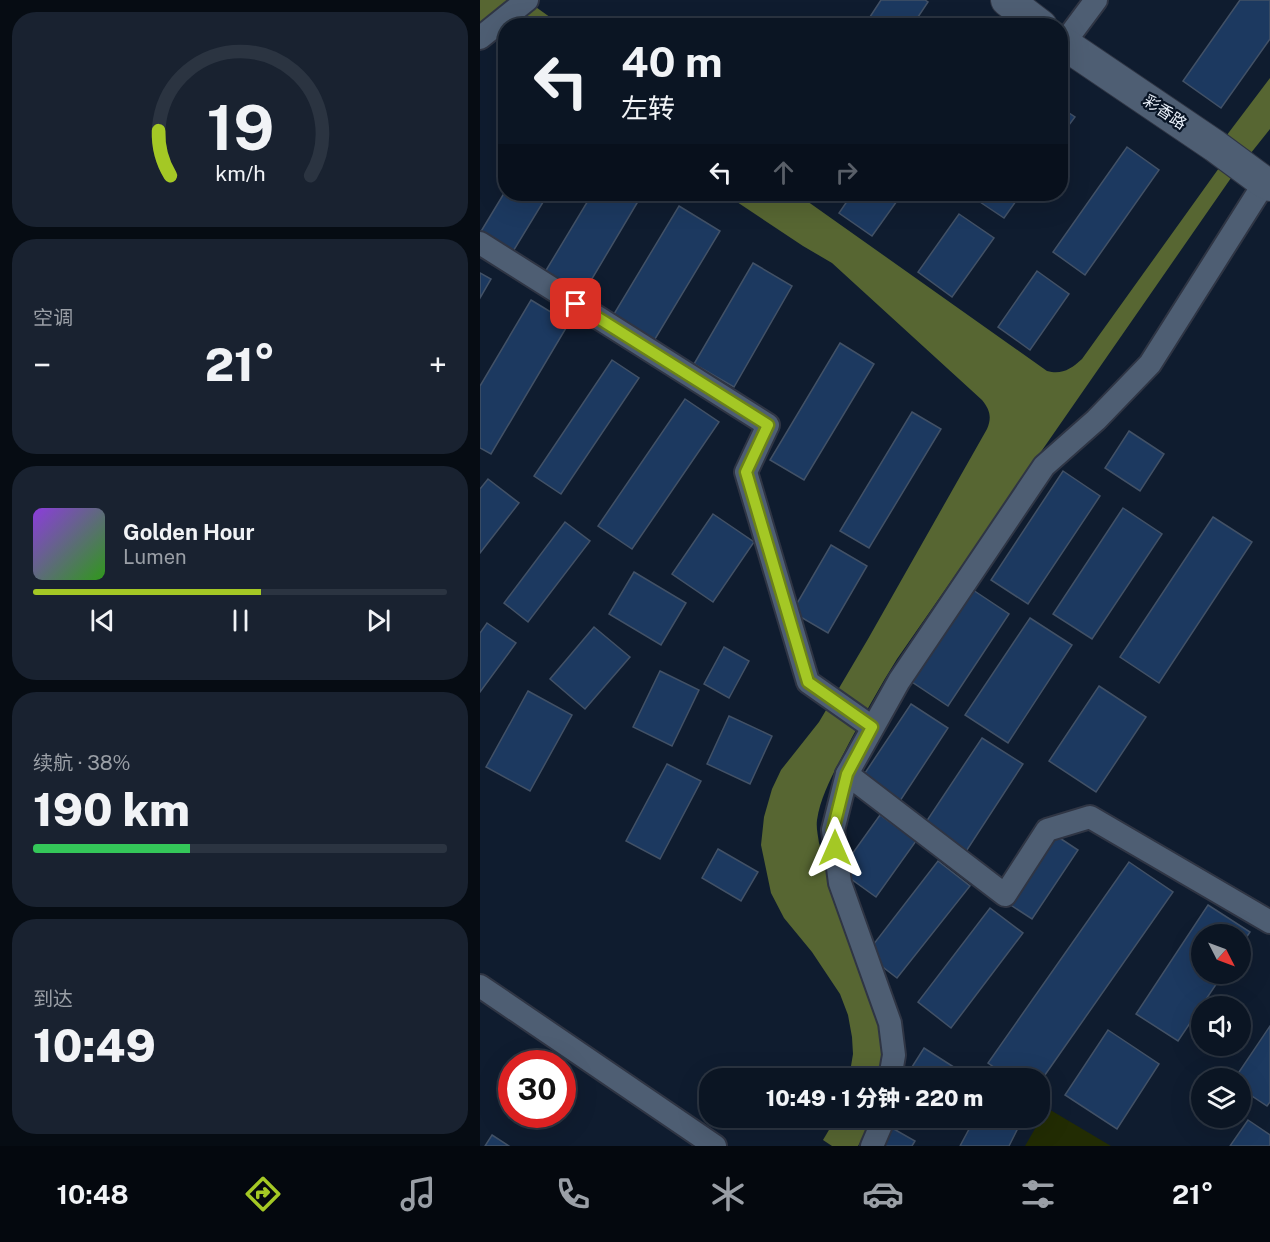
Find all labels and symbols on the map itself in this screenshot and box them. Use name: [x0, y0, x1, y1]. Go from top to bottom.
street label: 彩香路: [1140, 91, 1190, 133]
pin: [550, 278, 601, 329]
position arrow: [803, 816, 867, 880]
north arrow: [1191, 924, 1251, 984]
speed limit sign: 30: [498, 1050, 576, 1128]

